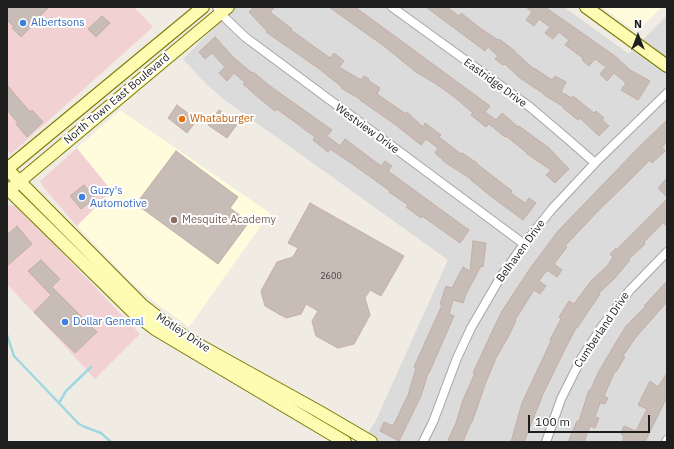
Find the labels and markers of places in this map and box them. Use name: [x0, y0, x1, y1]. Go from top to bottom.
place label: Albertsons: [31, 16, 85, 30]
marker: Albertsons: [18, 18, 28, 28]
place label: Whataburger: [190, 112, 254, 126]
marker: Whataburger: [177, 114, 187, 124]
place label: Guzy's Automotive: [90, 184, 147, 210]
marker: Guzy's Automotive: [77, 192, 87, 202]
place label: Mesquite Academy: [182, 213, 276, 227]
marker: Mesquite Academy: [169, 215, 179, 225]
place label: Dollar General: [73, 315, 144, 329]
marker: Dollar General: [60, 317, 70, 327]

